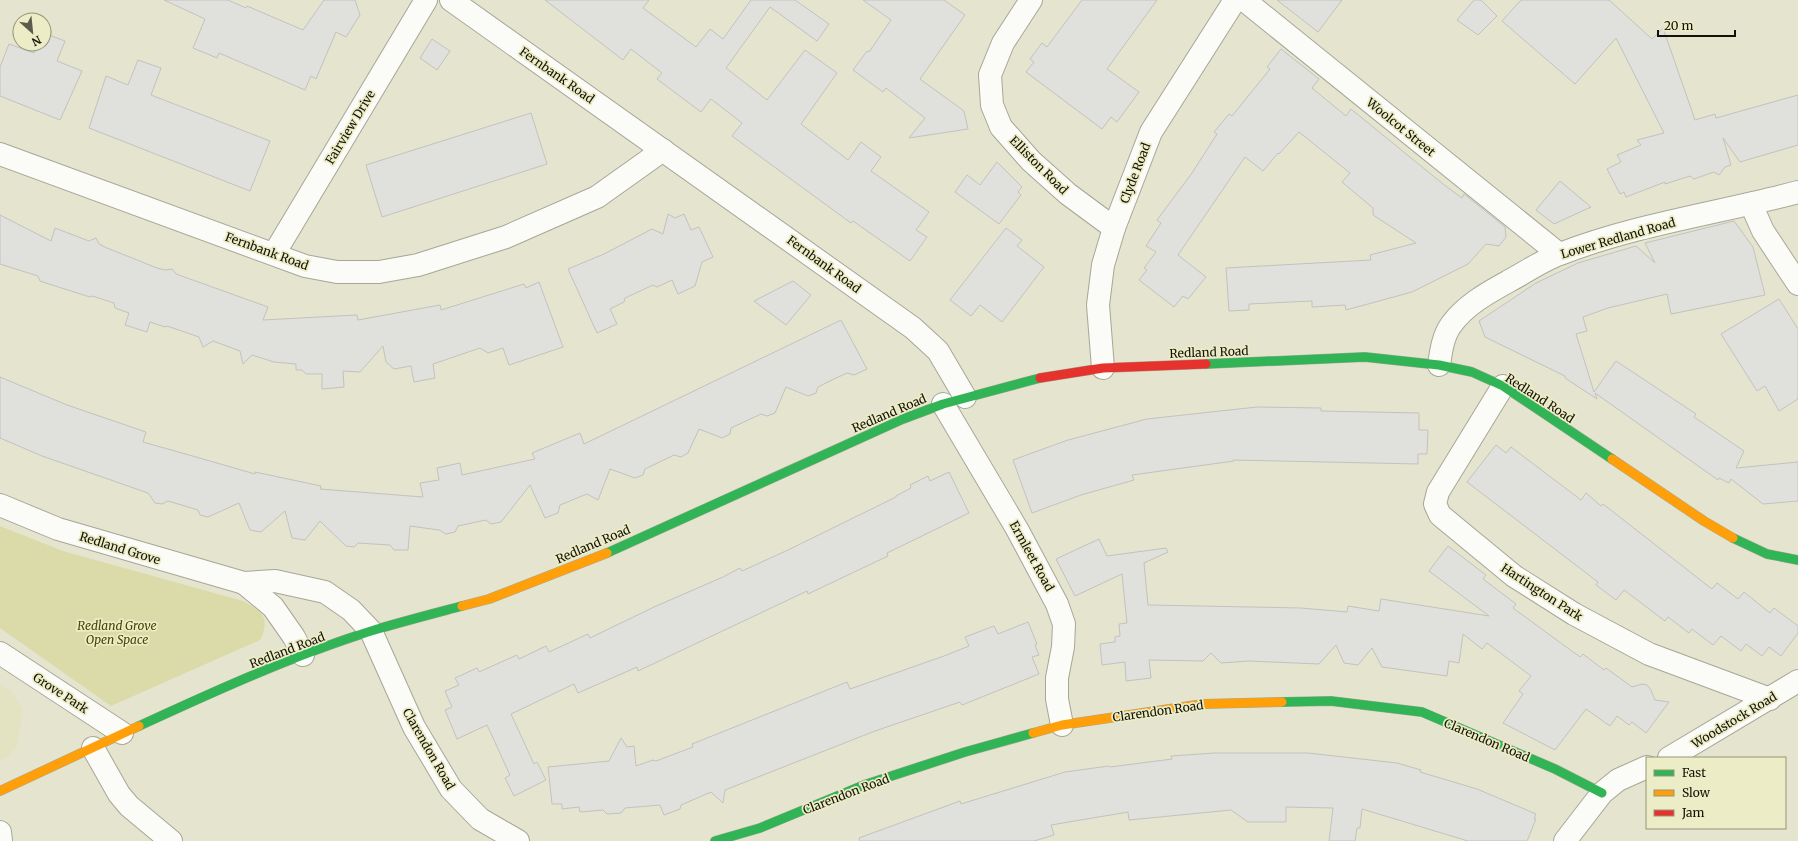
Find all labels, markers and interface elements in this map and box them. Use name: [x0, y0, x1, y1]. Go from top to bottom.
north arrow: [12, 12, 52, 52]
scale bar: [1658, 12, 1735, 38]
text: 20 m: [1664, 18, 1693, 33]
text: N: [29, 33, 44, 49]
street label: Fernbank Road: [517, 44, 597, 106]
street label: Fairview Drive: [322, 87, 378, 167]
street label: Woolcot Street: [1363, 94, 1439, 159]
street label: Elliston Road: [1007, 133, 1071, 197]
street label: Clyde Road: [1117, 141, 1153, 205]
street label: Lower Redland Road: [1559, 214, 1677, 262]
street label: Fernbank Road: [223, 229, 311, 273]
street label: Fernbank Road: [784, 232, 864, 296]
street label: Redland Road: [1169, 343, 1249, 361]
street label: Redland Road: [1503, 370, 1577, 426]
street label: Redland Road: [850, 391, 928, 435]
street label: Ermleet Road: [1007, 518, 1057, 594]
street label: Redland Road: [554, 522, 632, 566]
street label: Redland Grove: [78, 529, 162, 567]
street label: Hartington Park: [1498, 560, 1586, 624]
park label: Redland Grove Open Space: [77, 618, 157, 647]
street label: Redland Road: [247, 629, 327, 671]
street label: Grove Park: [30, 670, 92, 717]
street label: Woodstock Road: [1688, 689, 1779, 752]
street label: Clarendon Road: [1112, 697, 1204, 725]
street label: Clarendon Road: [400, 706, 458, 792]
street label: Clarendon Road: [1442, 715, 1532, 765]
legend: [1646, 757, 1786, 829]
text: Fast: [1682, 765, 1706, 780]
street label: Clarendon Road: [801, 771, 891, 817]
text: Slow: [1682, 785, 1711, 800]
text: Jam: [1681, 805, 1705, 820]

